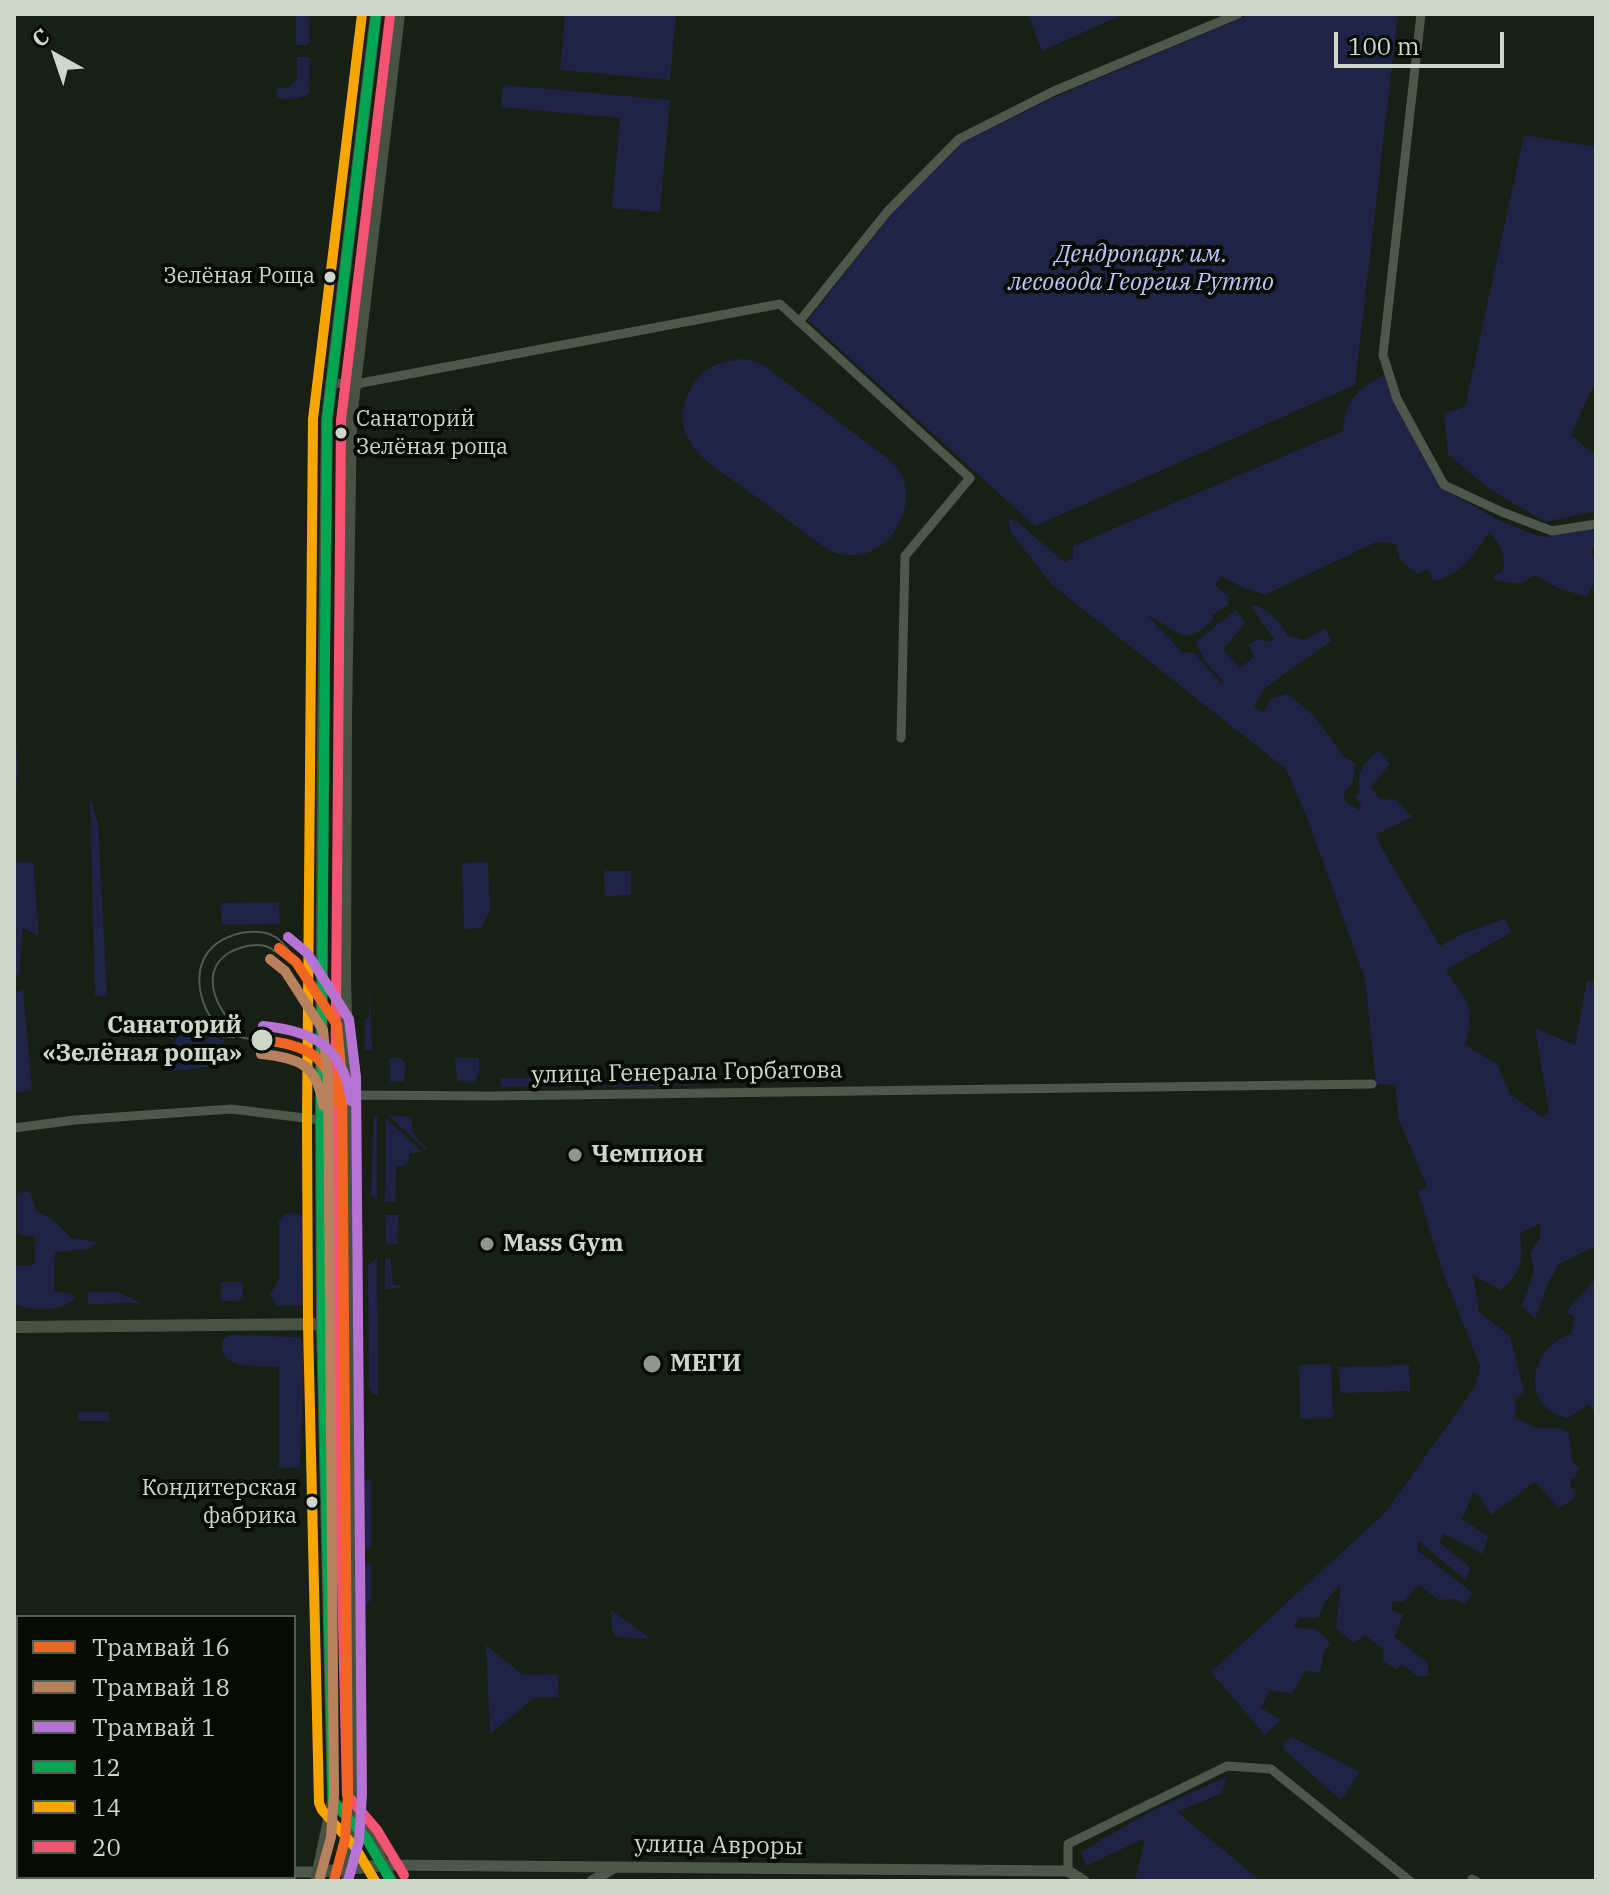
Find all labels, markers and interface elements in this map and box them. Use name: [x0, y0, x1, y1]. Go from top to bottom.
north arrow: [16, 16, 96, 96]
scale bar: [1338, 16, 1508, 66]
text: С: [25, 21, 55, 53]
text: 100 m: [1348, 30, 1420, 62]
park label: Дендропарк им. лесовода Георгия Рутто: [1008, 241, 1274, 297]
place label: Зелёная Роща: [163, 264, 315, 290]
marker: Зелёная Роща: [322, 269, 338, 285]
place label: Санаторий Зелёная роща: [356, 407, 508, 458]
marker: Санаторий Зелёная роща: [333, 425, 349, 441]
place label: Санаторий «Зелёная роща»: [43, 1012, 242, 1068]
marker: Санаторий «Зелёная роща»: [249, 1027, 275, 1053]
street label: улица Генерала Горбатова: [531, 1056, 843, 1090]
place label: Чемпион: [591, 1141, 703, 1169]
marker: Чемпион: [566, 1146, 584, 1164]
place label: Mass Gym: [503, 1230, 624, 1258]
marker: Mass Gym: [478, 1235, 496, 1253]
place label: МЕГИ: [670, 1350, 741, 1378]
marker: МЕГИ: [641, 1353, 663, 1375]
place label: Кондитерская фабрика: [142, 1476, 297, 1528]
marker: Кондитерская фабрика: [304, 1494, 320, 1510]
legend: [16, 1615, 296, 1879]
text: Трамвай 16: [92, 1631, 230, 1663]
text: Трамвай 18: [92, 1671, 230, 1703]
text: Трамвай 1: [92, 1711, 216, 1743]
text: 12: [92, 1751, 121, 1783]
text: 14: [92, 1791, 121, 1823]
street label: улица Авроры: [634, 1830, 804, 1862]
text: 20: [92, 1831, 121, 1863]

